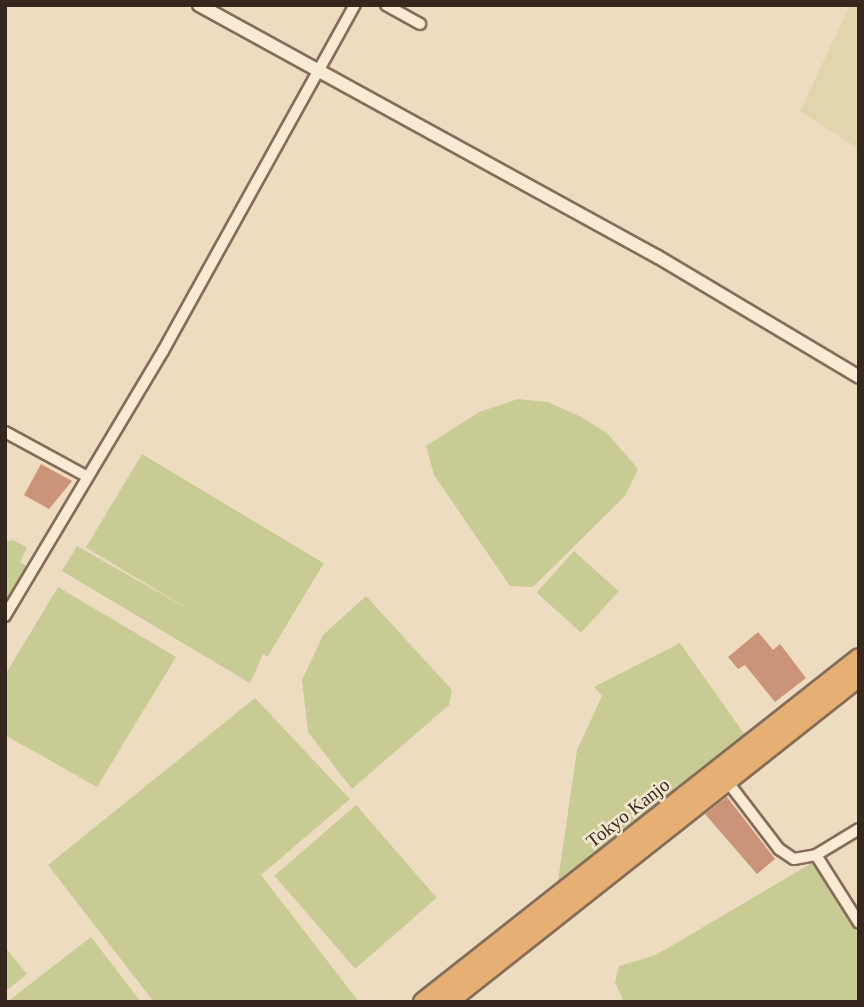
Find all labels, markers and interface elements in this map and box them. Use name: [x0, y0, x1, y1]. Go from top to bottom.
street label: Tokyo Kanjo: [582, 773, 674, 853]

